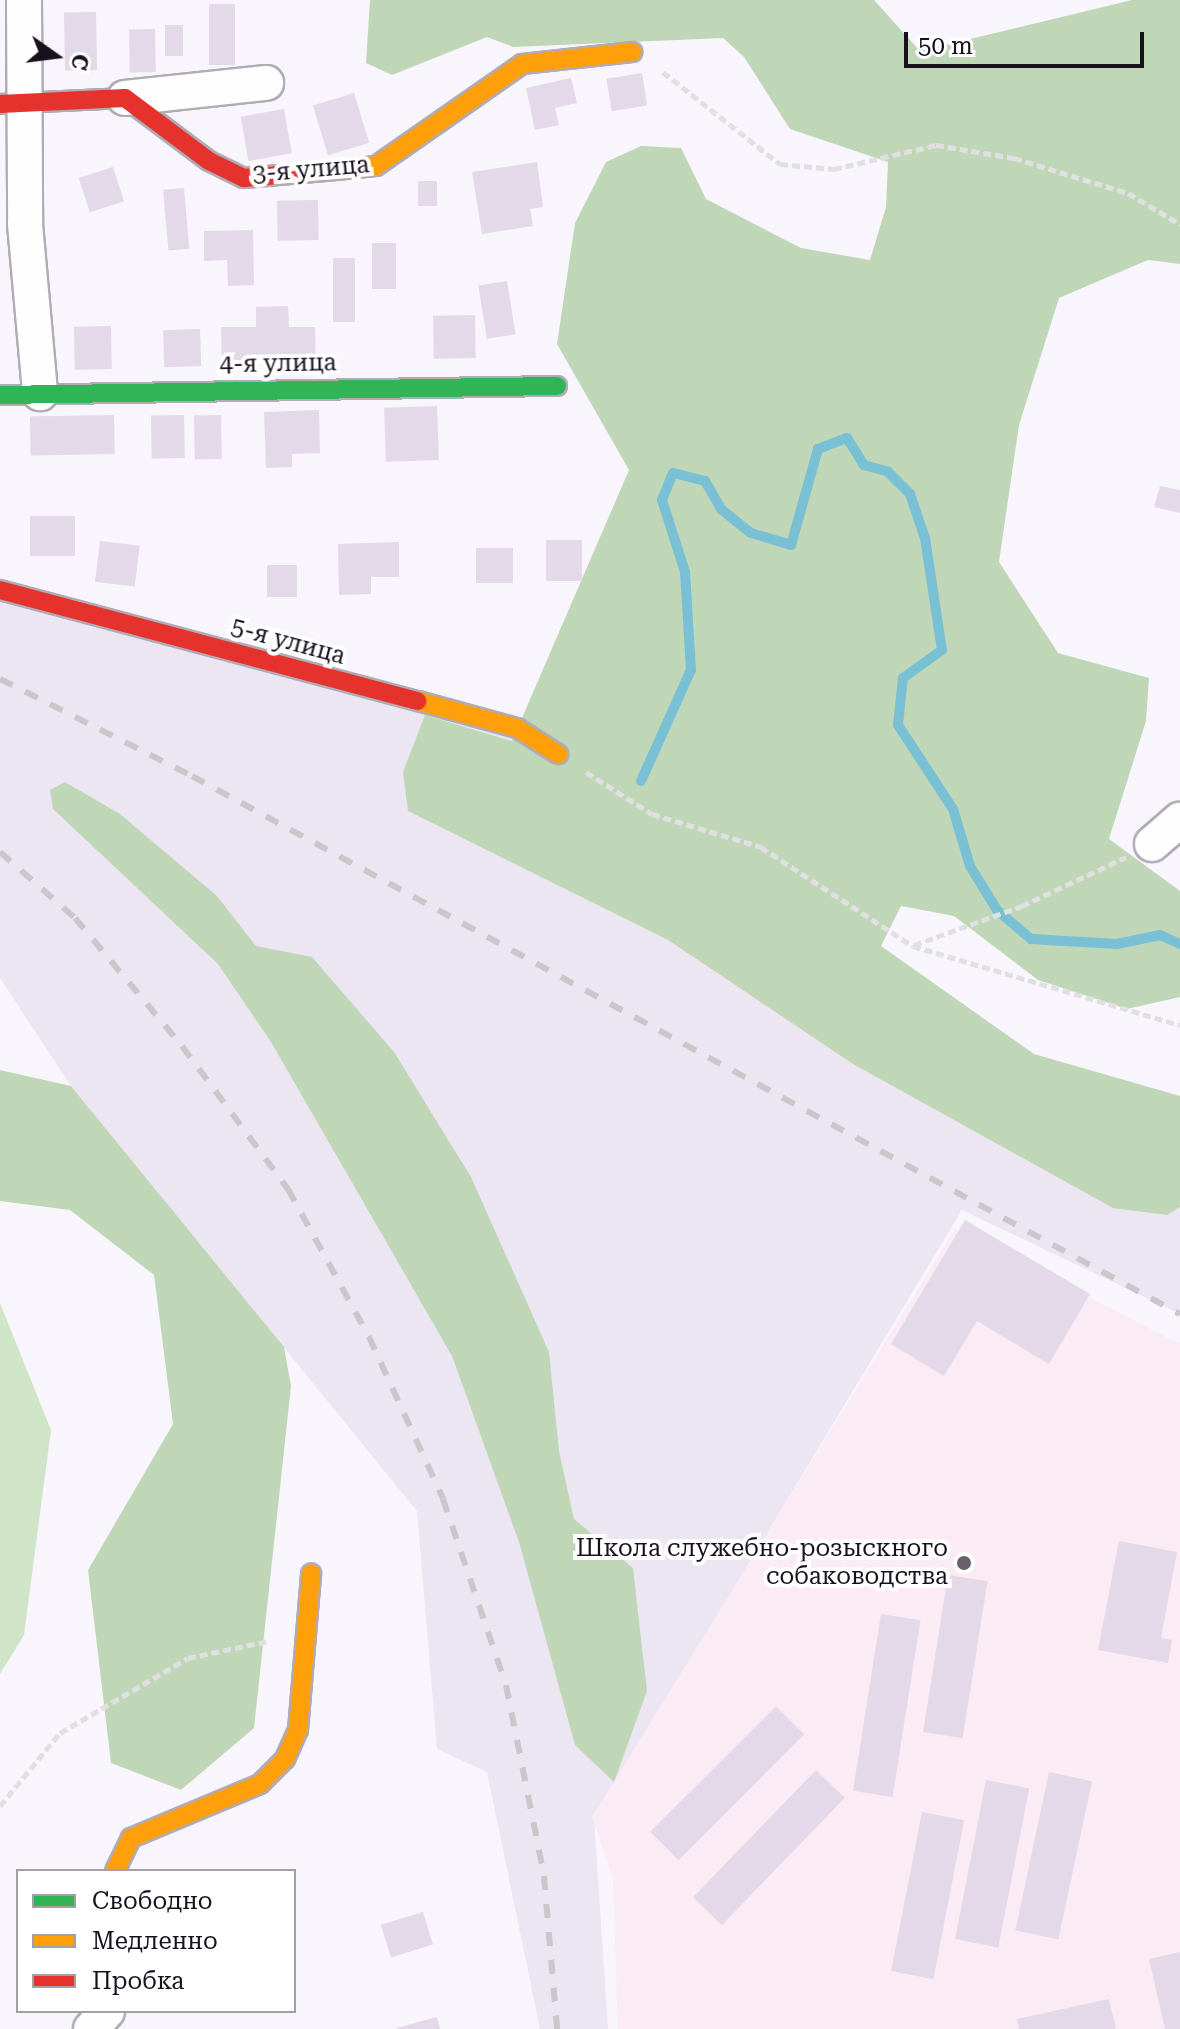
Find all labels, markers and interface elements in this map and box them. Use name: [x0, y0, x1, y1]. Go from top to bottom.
north arrow: [16, 16, 96, 96]
scale bar: [908, 16, 1148, 66]
text: 50 m: [918, 32, 973, 60]
text: С: [66, 51, 94, 72]
street label: 3-я улица: [251, 151, 371, 189]
street label: 4-я улица: [219, 349, 337, 379]
street label: 5-я улица: [228, 613, 348, 671]
place label: Школа служебно-розыскного собаководства: [576, 1535, 948, 1591]
marker: Школа служебно-розыскного собаководства: [955, 1554, 973, 1572]
legend: [16, 1869, 296, 2013]
text: Свободно: [92, 1887, 213, 1915]
text: Медленно: [92, 1927, 218, 1955]
text: Пробка: [92, 1967, 184, 1995]

